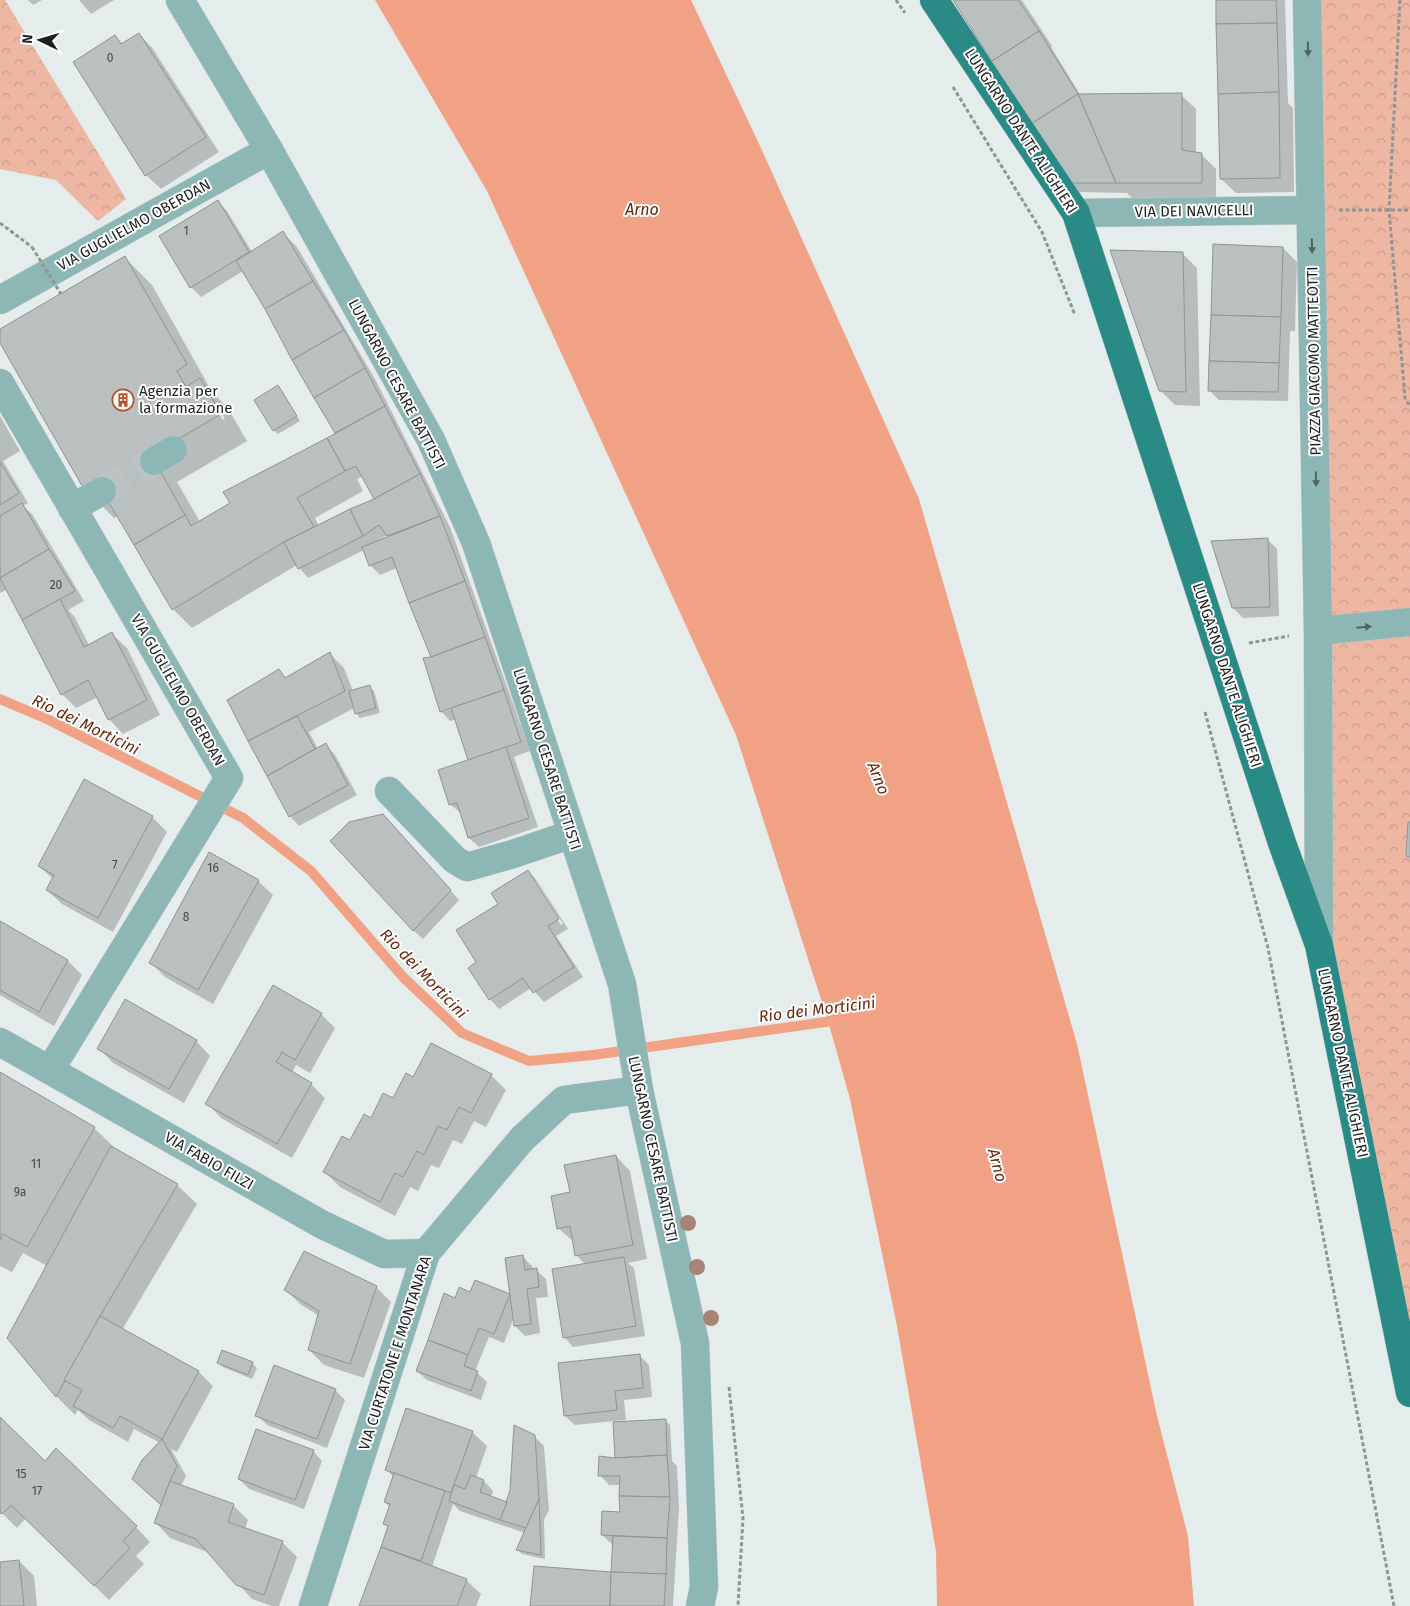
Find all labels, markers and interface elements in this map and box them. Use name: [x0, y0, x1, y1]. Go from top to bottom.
north arrow: [15, 15, 65, 65]
text: N: [19, 34, 36, 44]
one-way arrow: [1304, 41, 1312, 57]
street label: LUNGARNO DANTE ALIGHIERI: [961, 45, 1081, 217]
house number: 0: [107, 51, 114, 65]
street label: VIA GUGLIELMO OBERDAN: [54, 175, 214, 275]
water label: Arno: [624, 200, 659, 219]
street label: VIA DEI NAVICELLI: [1135, 201, 1253, 221]
house number: 1: [183, 224, 189, 238]
one-way arrow: [1308, 238, 1316, 254]
street label: PIAZZA GIACOMO MATTEOTTI: [1303, 266, 1325, 456]
street label: LUNGARNO CESARE BATTISTI: [344, 296, 450, 472]
place label: Agenzia per la formazione: [139, 382, 232, 417]
building icon: Agenzia per la formazione: [111, 388, 135, 412]
one-way arrow: [1312, 471, 1320, 487]
house number: 20: [50, 578, 63, 592]
street label: LUNGARNO DANTE ALIGHIERI: [1189, 580, 1265, 770]
street label: VIA GUGLIELMO OBERDAN: [127, 611, 229, 769]
one-way arrow: [1357, 622, 1373, 630]
street label: LUNGARNO CESARE BATTISTI: [509, 666, 585, 852]
water label: Rio dei Morticini: [29, 690, 143, 759]
water label: Arno: [863, 758, 894, 797]
house number: 7: [112, 858, 118, 872]
house number: 16: [207, 861, 219, 875]
house number: 8: [183, 910, 190, 924]
water label: Rio dei Morticini: [376, 925, 472, 1023]
street label: LUNGARNO DANTE ALIGHIERI: [1314, 967, 1372, 1159]
water label: Rio dei Morticini: [758, 993, 877, 1026]
street label: LUNGARNO CESARE BATTISTI: [624, 1054, 682, 1244]
street label: VIA FABIO FILZI: [161, 1128, 257, 1194]
water label: Arno: [984, 1145, 1011, 1184]
house number: 11: [31, 1157, 41, 1171]
house number: 9a: [14, 1185, 26, 1199]
street label: VIA CURTATONE E MONTANARA: [355, 1253, 435, 1452]
house number: 15: [15, 1467, 27, 1481]
house number: 17: [32, 1484, 42, 1498]

